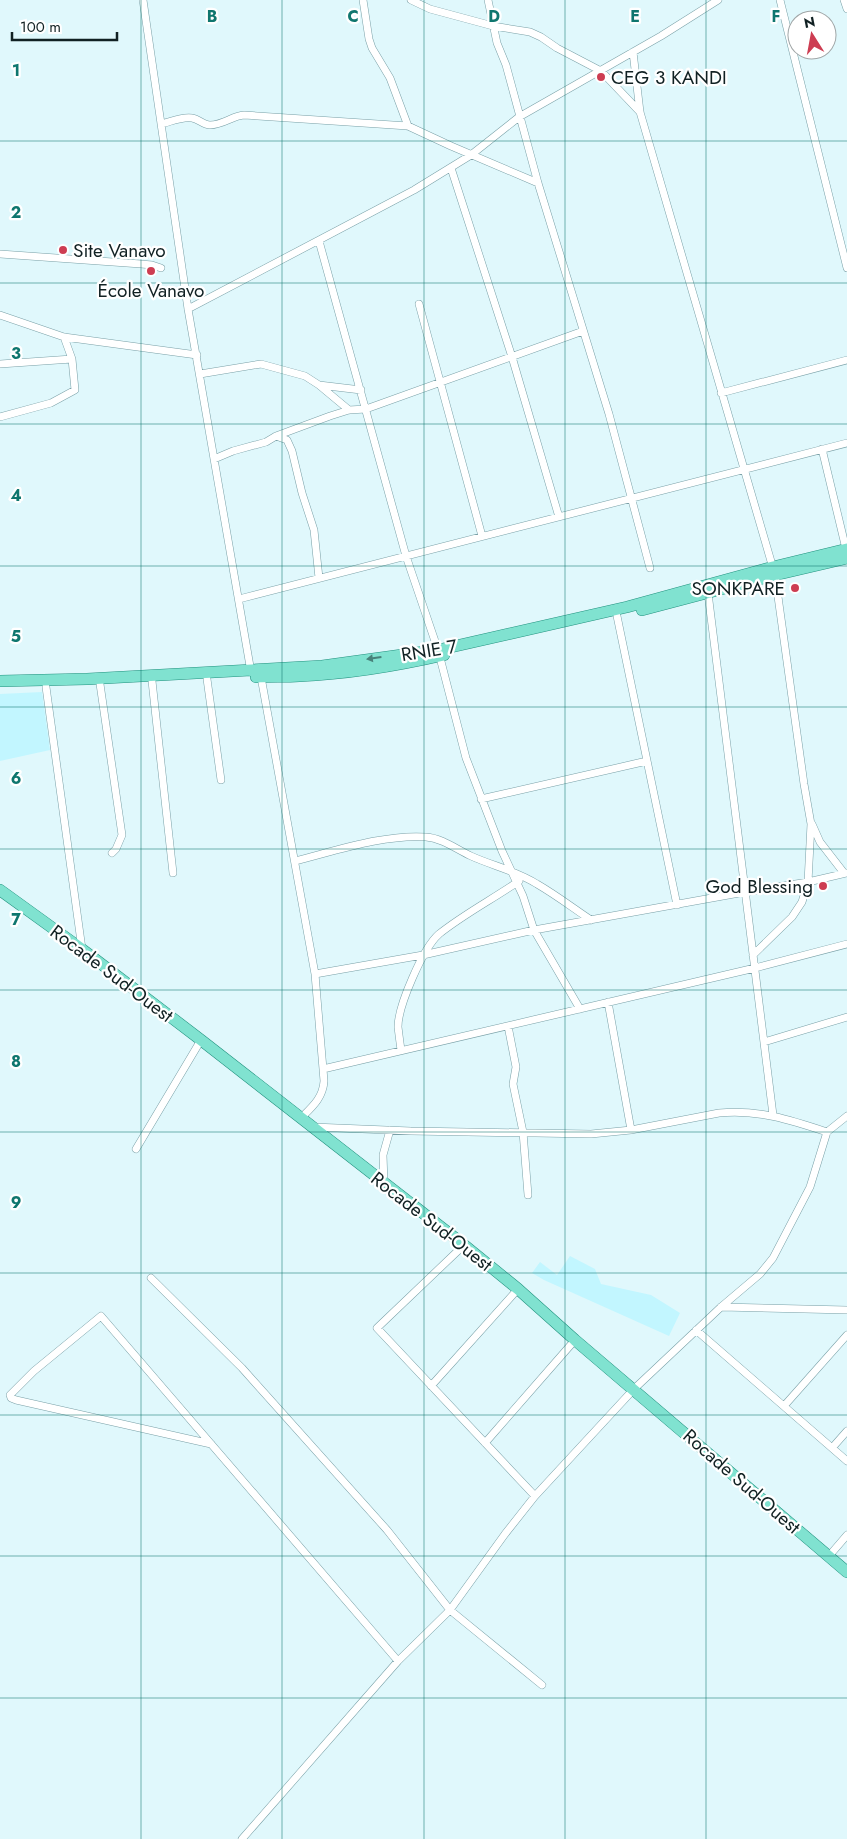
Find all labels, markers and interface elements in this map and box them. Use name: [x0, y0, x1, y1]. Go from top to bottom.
text: B: [207, 5, 217, 28]
text: C: [347, 5, 359, 28]
text: D: [488, 5, 500, 28]
text: E: [630, 5, 640, 28]
text: F: [772, 5, 780, 28]
scale bar: [12, 10, 118, 42]
north arrow: [787, 10, 837, 60]
text: N: [802, 11, 817, 33]
text: 100 m: [20, 16, 61, 38]
text: 1: [12, 59, 20, 82]
place label: CEG 3 KANDI: [611, 64, 727, 91]
marker: CEG 3 KANDI: [595, 71, 607, 83]
text: 2: [11, 201, 21, 224]
place label: Site Vanavo: [73, 237, 166, 264]
marker: Site Vanavo: [57, 244, 69, 256]
marker: École Vanavo: [145, 265, 157, 277]
place label: École Vanavo: [97, 277, 205, 304]
text: 3: [11, 342, 21, 365]
text: 4: [10, 484, 22, 507]
place label: SONKPARE: [691, 575, 785, 602]
marker: SONKPARE: [789, 582, 801, 594]
text: 5: [11, 625, 21, 648]
street label: RNIE 7: [399, 633, 459, 668]
one-way arrow: [365, 655, 381, 663]
text: 6: [11, 767, 21, 790]
place label: God Blessing: [706, 873, 813, 900]
marker: God Blessing: [817, 880, 829, 892]
text: 7: [11, 908, 21, 931]
street label: Rocade Sud-Ouest: [45, 918, 179, 1029]
text: 8: [11, 1050, 21, 1073]
street label: Rocade Sud-Ouest: [365, 1165, 499, 1278]
text: 9: [11, 1191, 21, 1214]
street label: Rocade Sud-Ouest: [677, 1423, 807, 1540]

